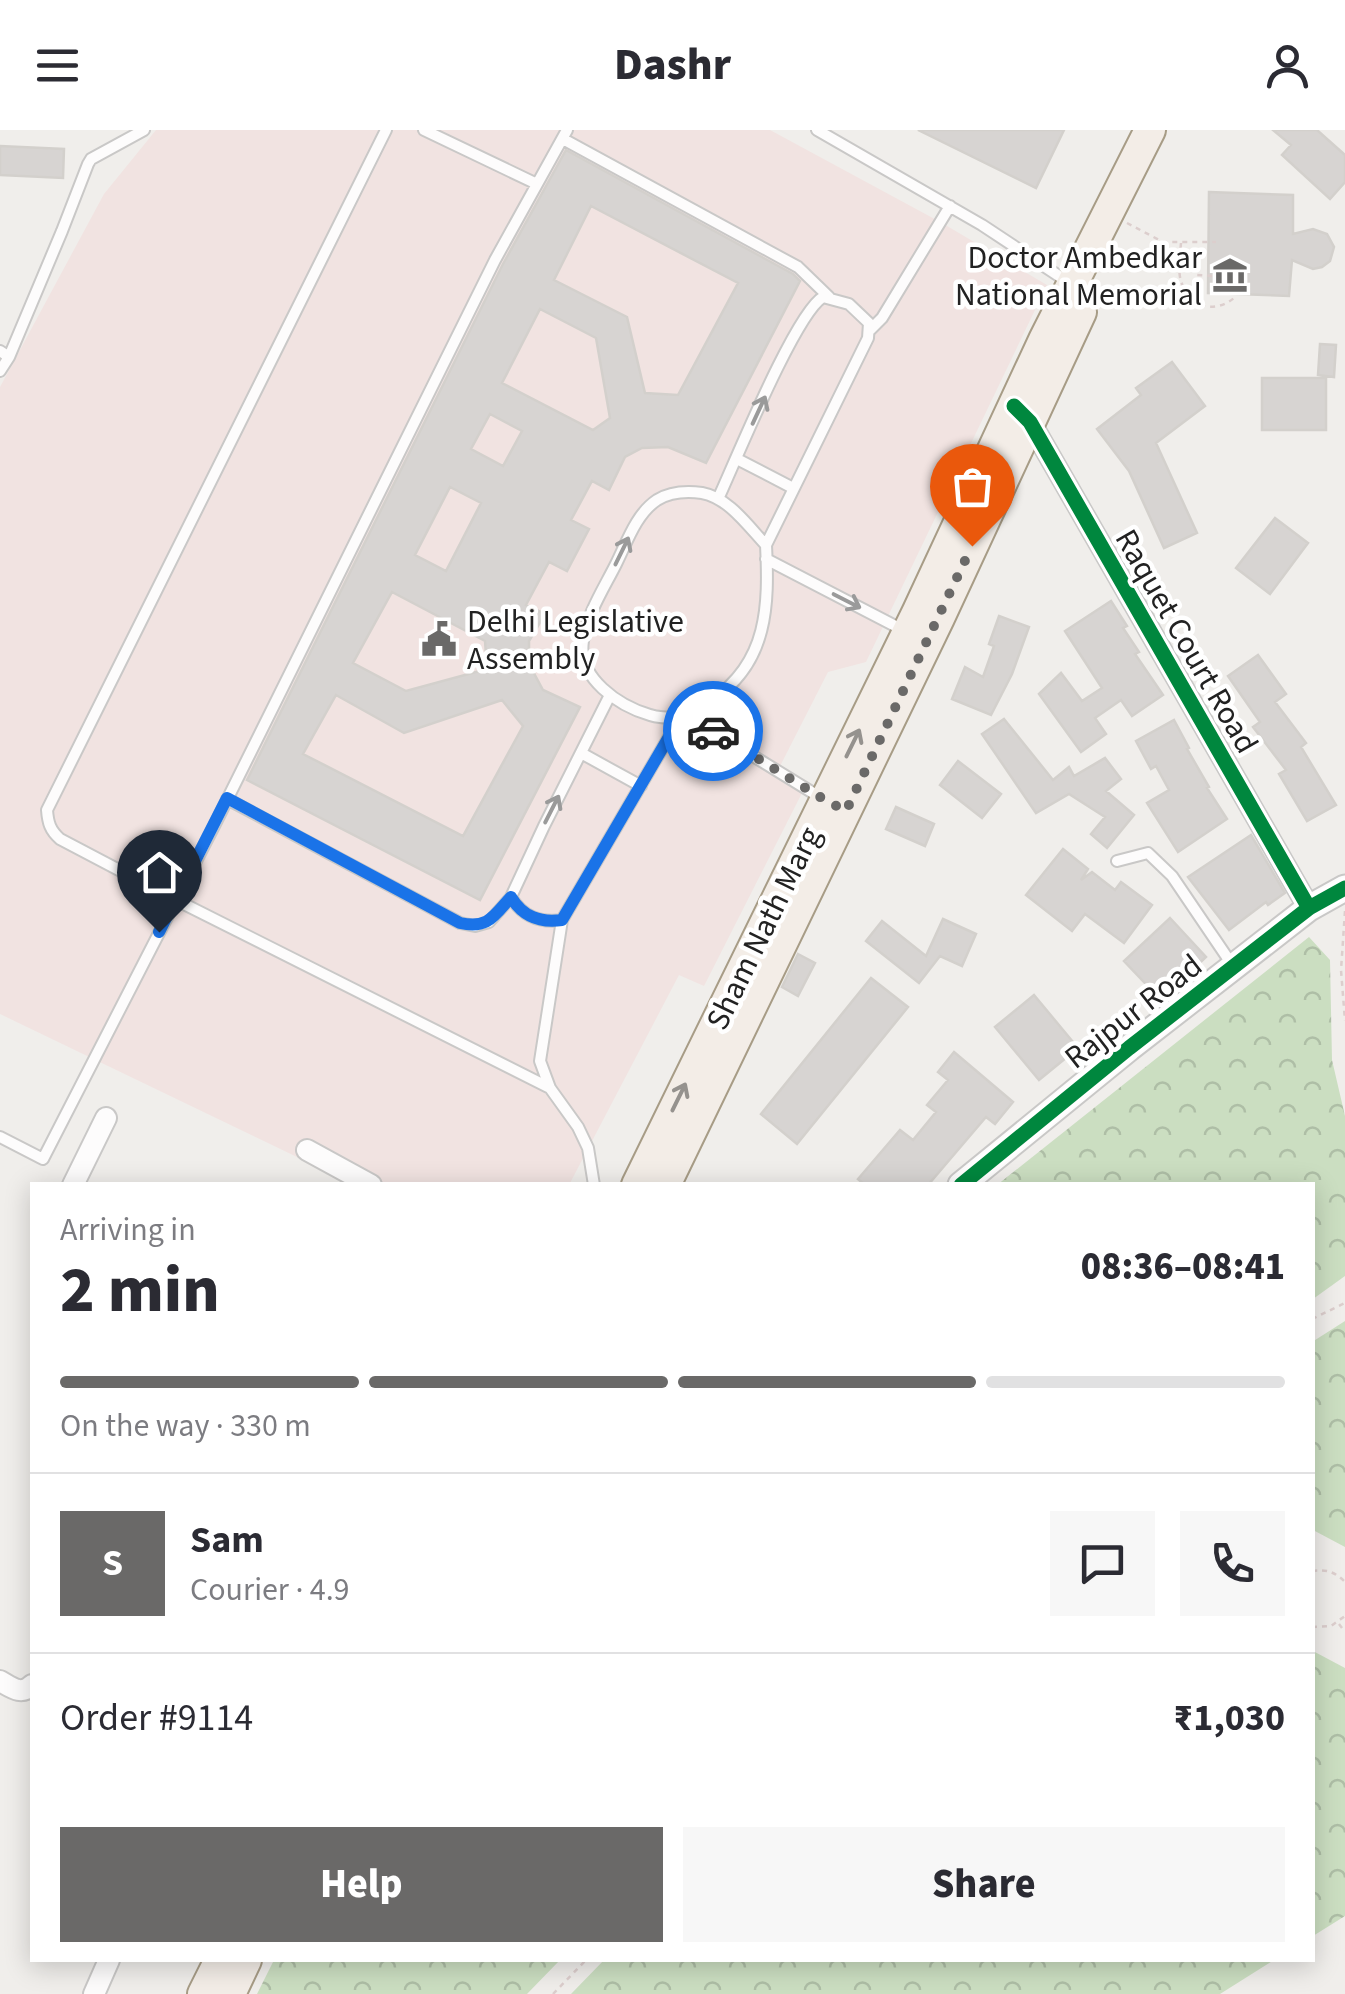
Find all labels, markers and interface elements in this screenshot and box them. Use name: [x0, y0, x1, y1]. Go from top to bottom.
text: Dashr: [614, 33, 731, 97]
icon: menu: [30, 38, 85, 93]
icon: person: [1260, 38, 1315, 93]
place label: Doctor Ambedkar National Memorial: [955, 235, 1203, 318]
museum icon: Doctor Ambedkar National Memorial: [1211, 256, 1249, 294]
one-way arrow: [751, 395, 769, 426]
pin: [930, 444, 1015, 547]
icon: bag: [945, 459, 1000, 514]
street label: Raquet Court Road: [1103, 521, 1269, 762]
one-way arrow: [613, 537, 632, 566]
one-way arrow: [831, 592, 861, 611]
place label: Delhi Legislative Assembly: [467, 599, 684, 682]
public building icon: Delhi Legislative Assembly: [420, 620, 458, 658]
courier: [663, 681, 763, 781]
icon: car: [686, 704, 741, 759]
one-way arrow: [844, 728, 863, 758]
one-way arrow: [543, 794, 562, 824]
street label: Sham Nath Marg: [695, 819, 833, 1038]
pin: [117, 830, 202, 933]
icon: home: [132, 845, 187, 900]
street label: Rajpur Road: [1055, 943, 1212, 1080]
one-way arrow: [671, 1083, 690, 1113]
text: Arriving in: [60, 1207, 196, 1253]
text: 08:36–08:41: [1081, 1240, 1285, 1294]
text: 2 min: [60, 1244, 220, 1337]
text: On the way · 330 m: [60, 1403, 311, 1449]
button: chat: [1050, 1511, 1155, 1616]
button: phone: [1180, 1511, 1285, 1616]
text: Sam: [190, 1513, 264, 1567]
text: S: [102, 1536, 123, 1590]
text: Courier · 4.9: [190, 1567, 350, 1613]
text: Order #9114: [60, 1691, 253, 1745]
text: ₹1,030: [1173, 1691, 1285, 1745]
button: Help: [60, 1827, 663, 1942]
button: Share: [683, 1827, 1285, 1942]

